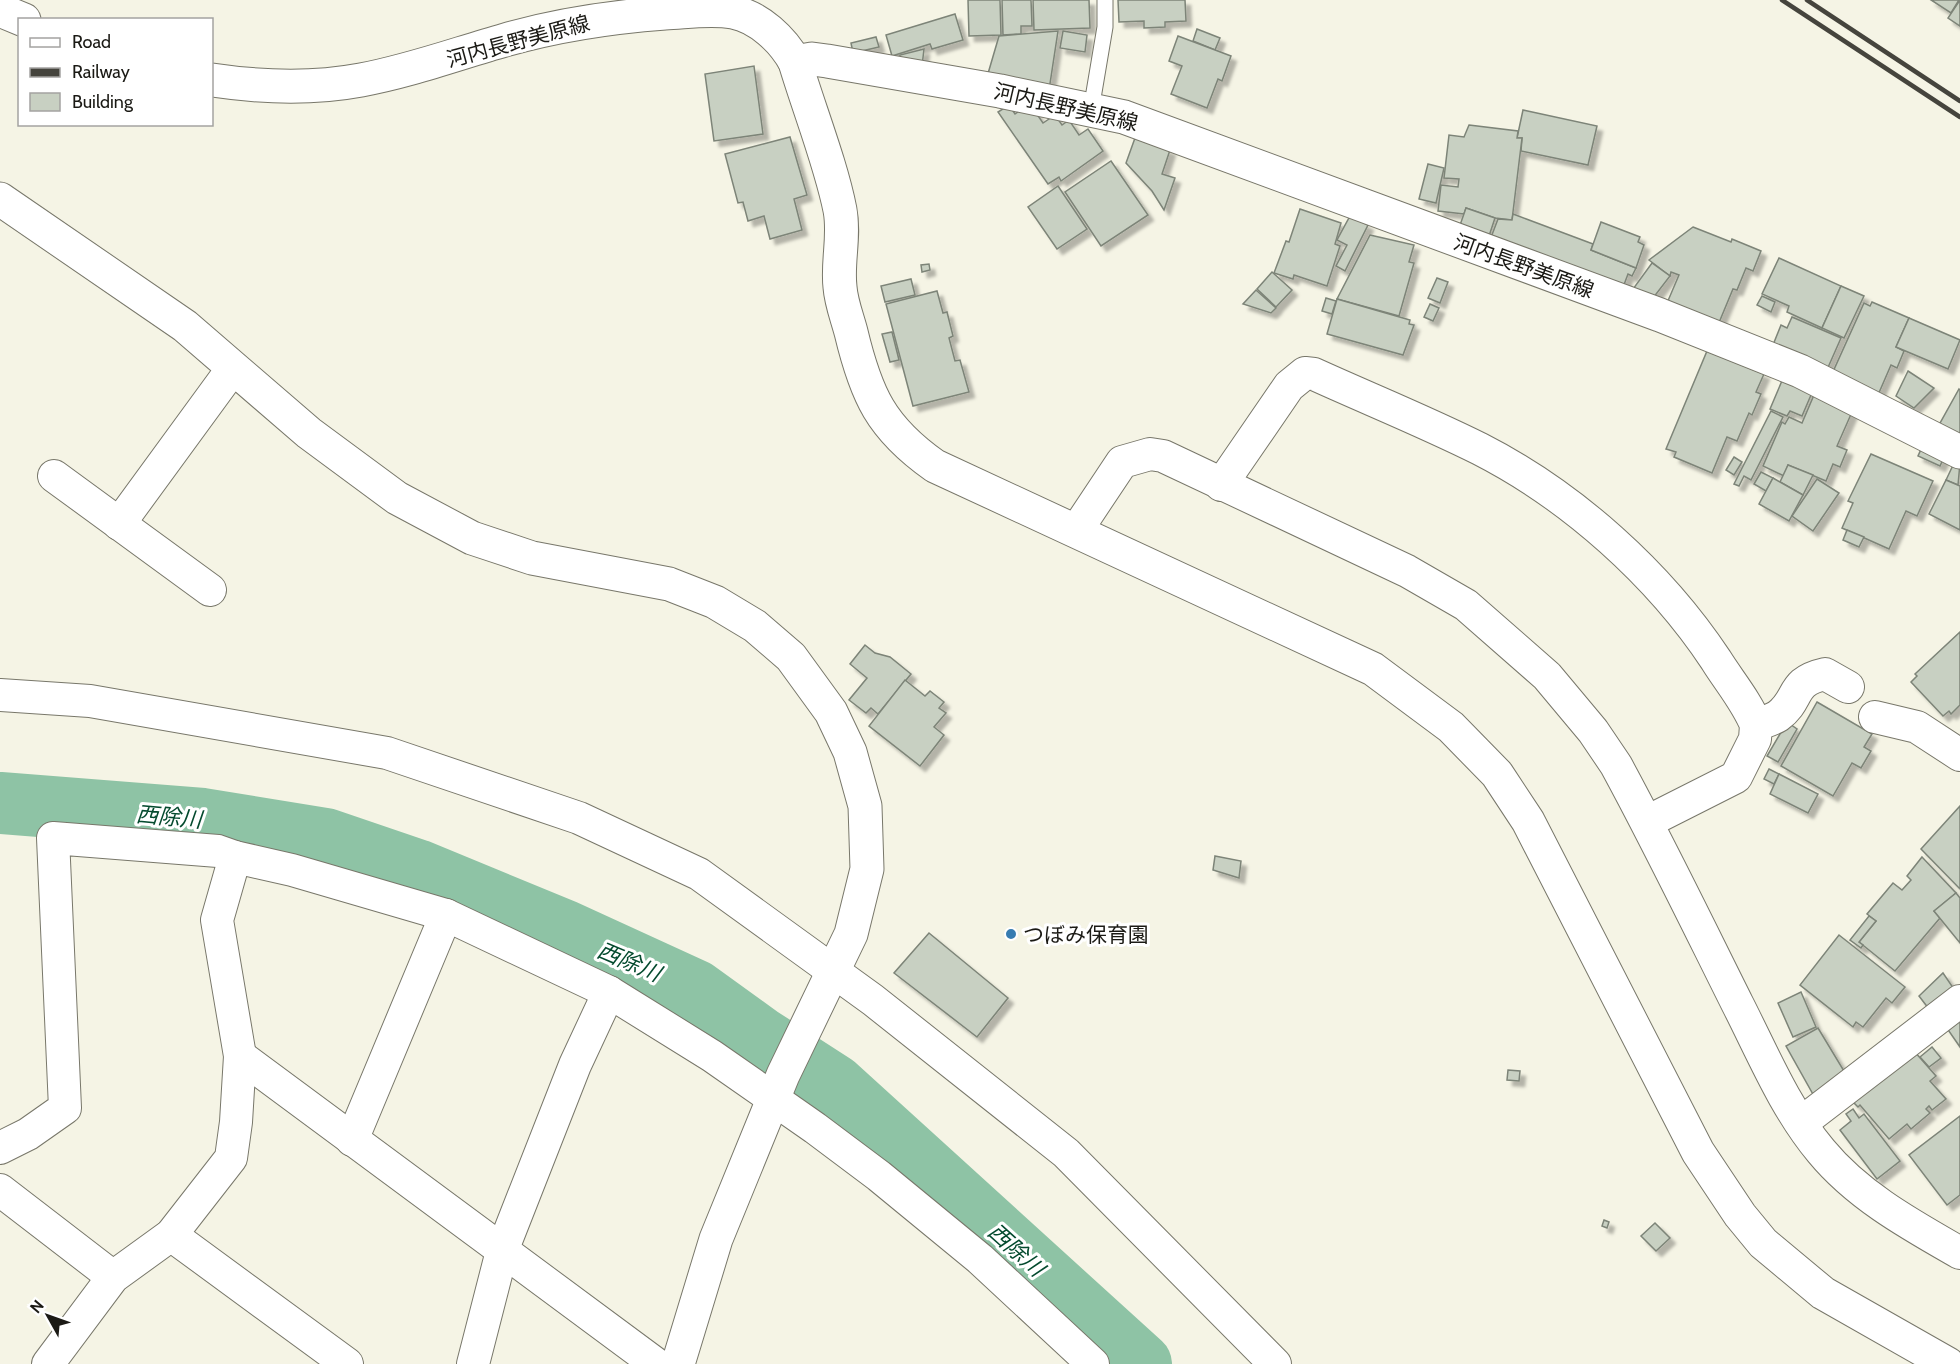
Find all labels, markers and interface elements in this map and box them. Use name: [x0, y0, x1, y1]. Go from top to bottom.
street label: 河内長野美原線: [444, 10, 592, 72]
legend: [18, 18, 213, 126]
text: Road: [72, 31, 111, 53]
text: Railway: [72, 61, 130, 83]
street label: 河内長野美原線: [992, 78, 1140, 136]
text: Building: [72, 91, 134, 113]
street label: 河内長野美原線: [1451, 229, 1597, 303]
water label: 西除川: [135, 801, 205, 833]
place label: つぼみ保育園: [1023, 922, 1149, 947]
marker: つぼみ保育園: [1004, 927, 1018, 941]
water label: 西除川: [593, 937, 666, 988]
water label: 西除川: [982, 1218, 1051, 1283]
north arrow: [18, 1286, 78, 1346]
text: N: [26, 1296, 48, 1317]

